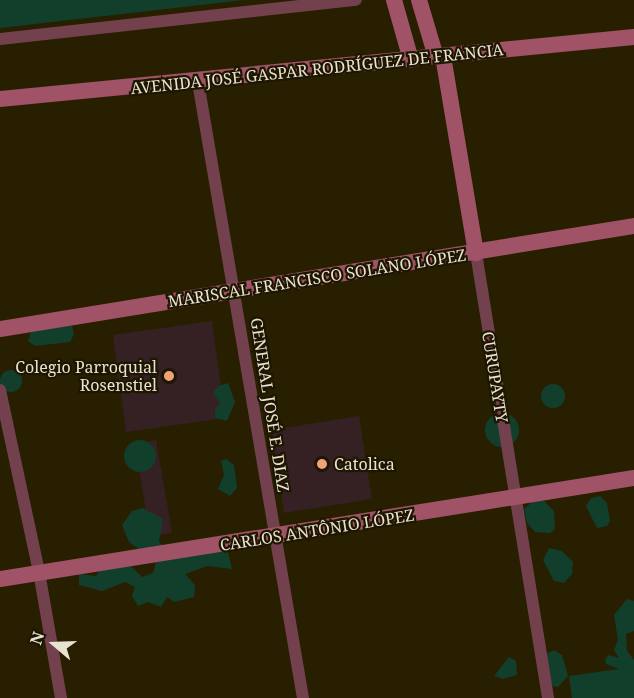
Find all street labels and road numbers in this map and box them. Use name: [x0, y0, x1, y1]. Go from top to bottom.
street label: AVENIDA JOSÉ GASPAR RODRÍGUEZ DE FRANCIA: [130, 40, 504, 98]
street label: MARISCAL FRANCISCO SOLANO LÓPEZ: [167, 245, 467, 311]
street label: GENERAL JOSÉ E. DIAZ: [247, 316, 293, 494]
street label: CURUPAYTY: [478, 330, 512, 424]
street label: CARLOS ANTÔNIO LÓPEZ: [219, 505, 415, 555]

